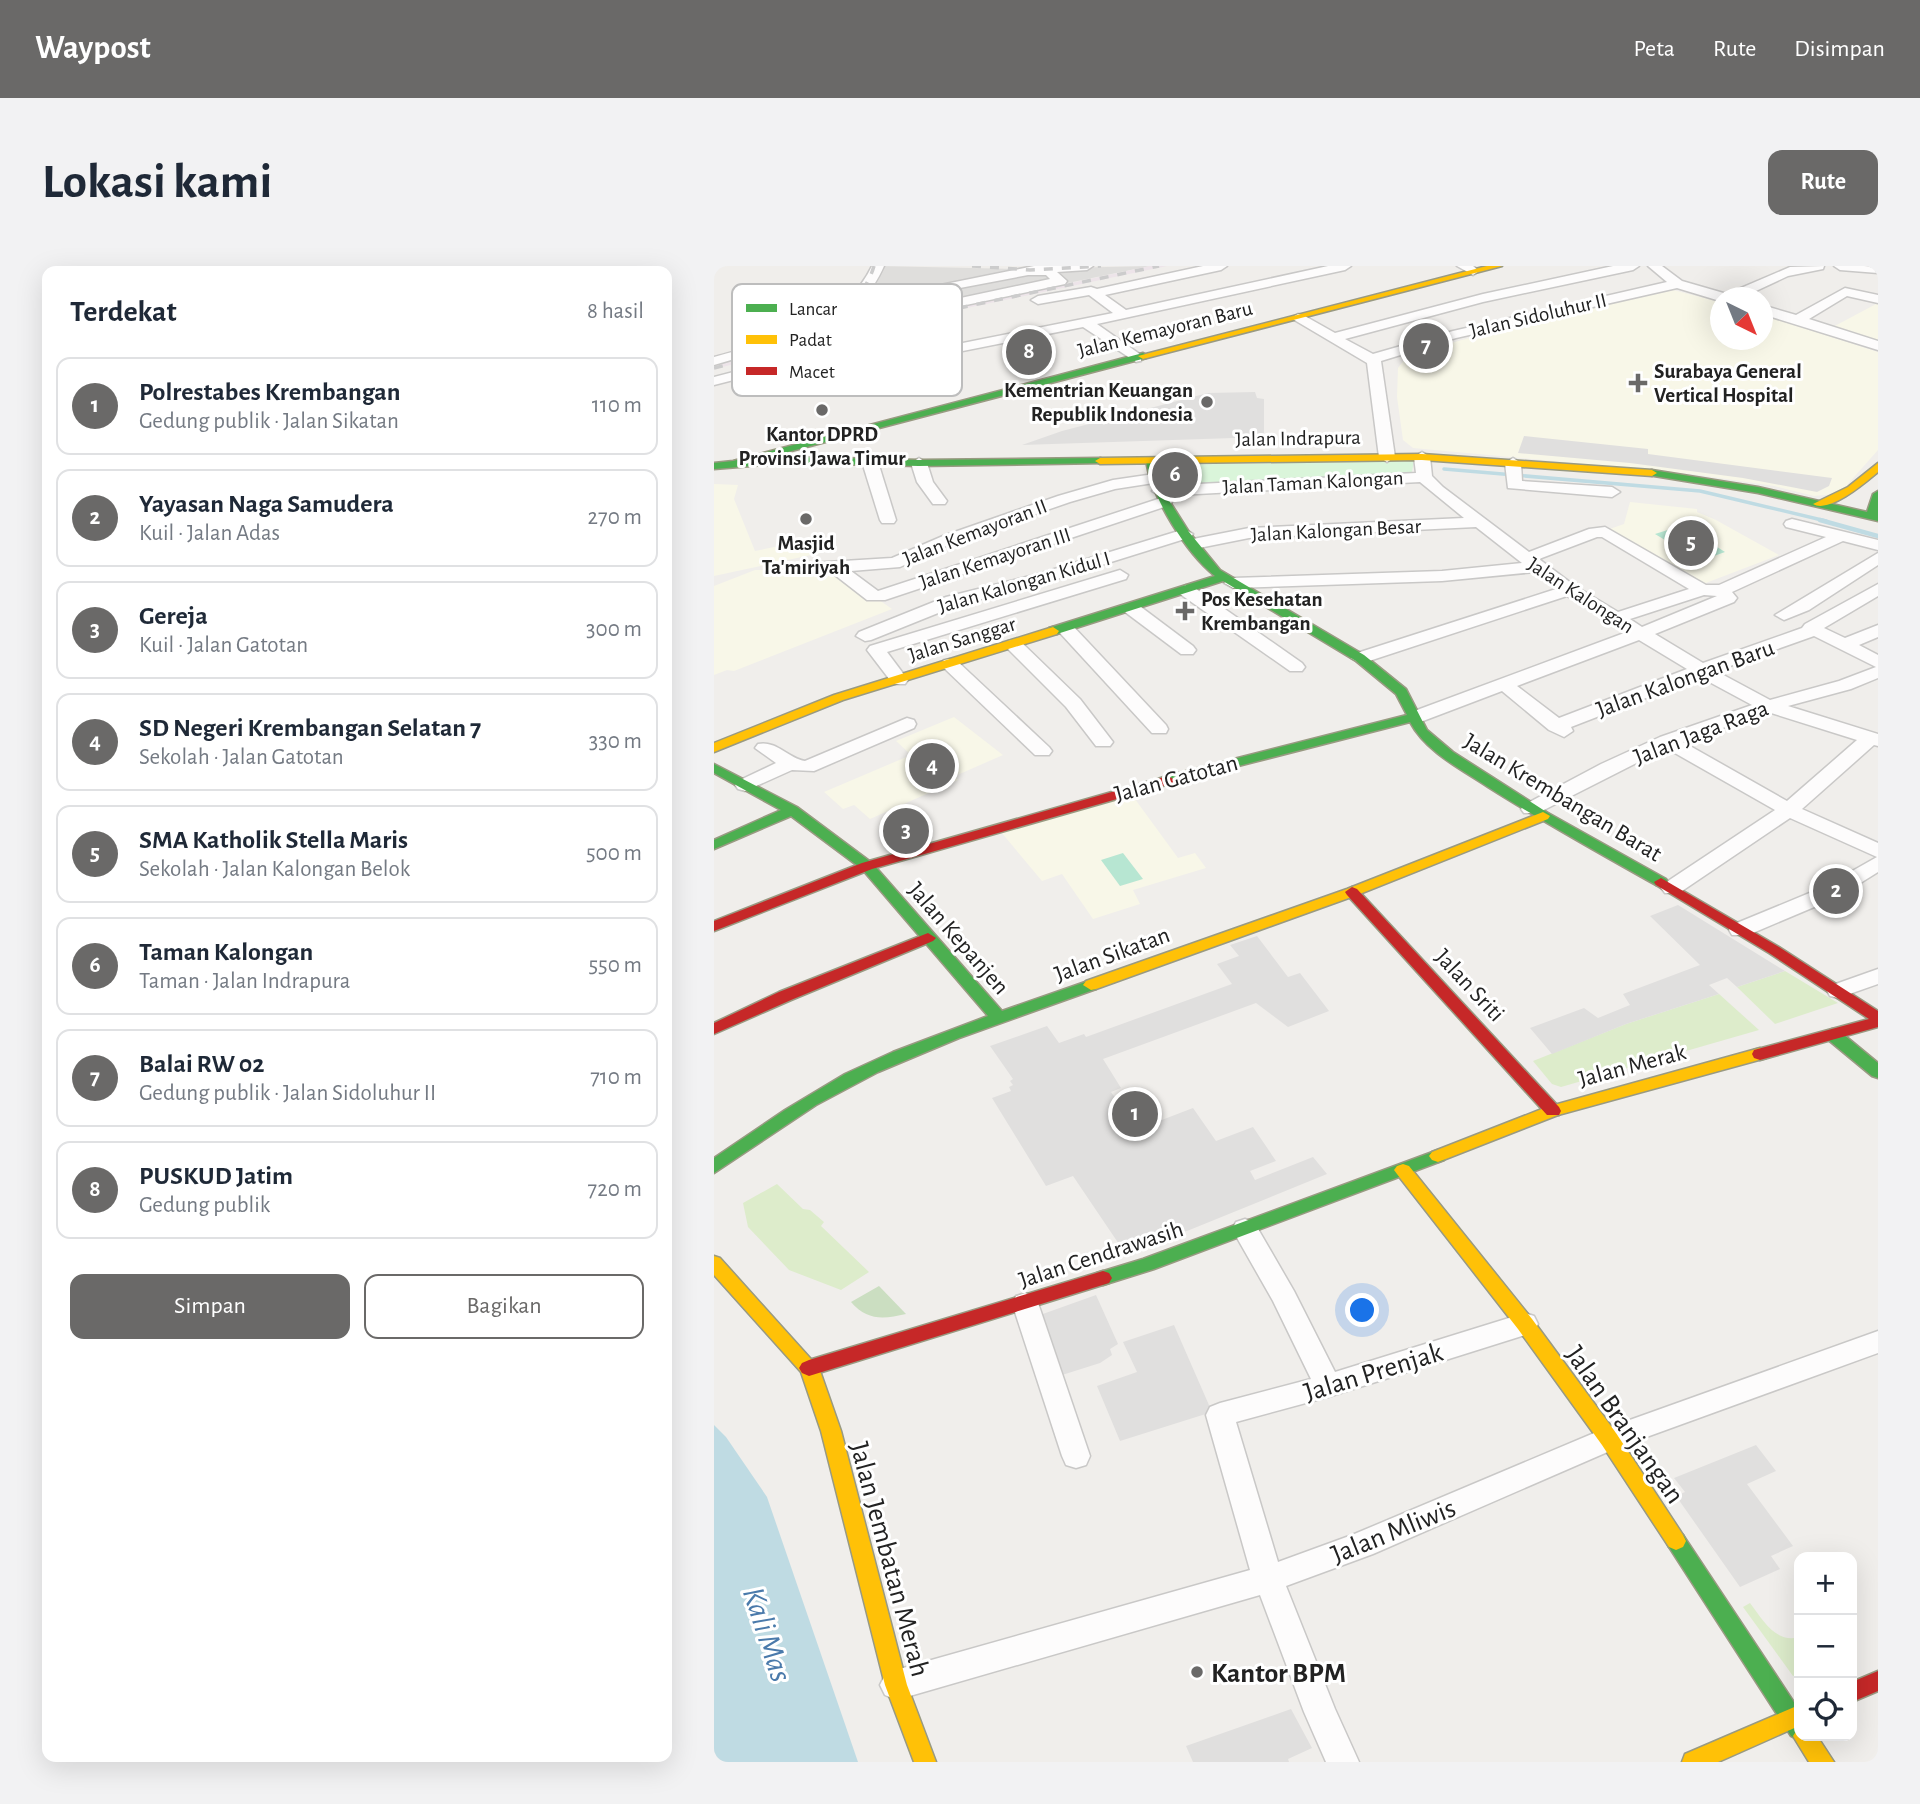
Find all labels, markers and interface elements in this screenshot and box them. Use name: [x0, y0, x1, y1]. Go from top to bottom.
text: Waypost: [35, 32, 151, 65]
text: Peta: [1634, 37, 1675, 61]
text: Rute: [1713, 37, 1756, 61]
text: Disimpan: [1794, 37, 1885, 61]
button: Rute: [1768, 150, 1878, 215]
text: Lokasi kami: [42, 158, 272, 207]
legend: [732, 284, 962, 396]
north arrow: [1710, 287, 1773, 350]
street label: Jalan Sidoluhur II: [1468, 290, 1609, 341]
text: Terdekat: [70, 297, 177, 327]
street label: Jalan Kemayoran Baru: [1076, 298, 1255, 361]
text: 8 hasil: [587, 300, 644, 323]
text: Lancar: [789, 300, 837, 319]
pin: 7: [1403, 320, 1449, 372]
pin: 8: [1006, 326, 1052, 378]
text: Padat: [789, 331, 832, 350]
place label: Surabaya General Vertical Hospital: [1654, 361, 1802, 406]
text: Macet: [789, 363, 835, 382]
marker: Surabaya General Vertical Hospital: [1628, 373, 1648, 393]
text: Polrestabes Krembangan: [139, 379, 400, 405]
place label: Kementrian Keuangan Republik Indonesia: [1004, 380, 1193, 425]
text: 1: [91, 394, 99, 417]
text: 110 m: [592, 394, 642, 417]
marker: Kementrian Keuangan Republik Indonesia: [1199, 394, 1215, 410]
marker: Kantor DPRD Provinsi Jawa Timur: [814, 402, 830, 418]
text: Gedung publik · Jalan Sikatan: [139, 410, 399, 433]
place label: Kantor DPRD Provinsi Jawa Timur: [739, 424, 906, 469]
street label: Jalan Indrapura: [1235, 427, 1361, 450]
pin: 6: [1152, 449, 1198, 501]
street label: Jalan Taman Kalongan: [1222, 467, 1404, 498]
text: Yayasan Naga Samudera: [139, 491, 394, 517]
street label: Jalan Kemayoran II: [900, 495, 1050, 570]
text: 2: [90, 506, 100, 529]
text: 270 m: [588, 506, 642, 529]
marker: Masjid Ta'miriyah: [798, 511, 814, 527]
street label: Jalan Kalongan Besar: [1250, 516, 1422, 545]
pin: 5: [1668, 517, 1714, 569]
text: Kuil · Jalan Adas: [139, 522, 280, 545]
street label: Jalan Kemayoran III: [917, 524, 1073, 593]
place label: Masjid Ta'miriyah: [762, 533, 850, 578]
street label: Jalan Kalongan Kidul I: [936, 548, 1113, 617]
street label: Jalan Kalongan: [1524, 553, 1638, 637]
place label: Pos Kesehatan Krembangan: [1201, 589, 1323, 634]
marker: Pos Kesehatan Krembangan: [1175, 601, 1195, 621]
text: Gereja: [139, 603, 208, 629]
street label: Jalan Sanggar: [906, 613, 1019, 666]
text: 3: [90, 618, 100, 641]
text: 300 m: [586, 618, 642, 641]
text: Kuil · Jalan Gatotan: [139, 634, 308, 657]
street label: Jalan Kalongan Baru: [1593, 636, 1777, 722]
street label: Jalan Jaga Raga: [1631, 696, 1772, 770]
text: SD Negeri Krembangan Selatan 7: [139, 715, 481, 741]
street label: Jalan Krembangan Barat: [1459, 729, 1666, 867]
text: 4: [89, 730, 101, 753]
text: 330 m: [589, 730, 642, 753]
pin: 4: [909, 740, 955, 792]
text: Sekolah · Jalan Gatotan: [139, 746, 344, 769]
street label: Jalan Gatotan: [1112, 751, 1240, 807]
pin: 3: [883, 805, 929, 857]
text: SMA Katholik Stella Maris: [139, 827, 408, 853]
text: 5: [90, 842, 100, 865]
text: 500 m: [586, 842, 642, 865]
text: Sekolah · Jalan Kalongan Belok: [139, 858, 410, 881]
pin: 2: [1813, 865, 1859, 917]
street label: Jalan Kepanjen: [903, 878, 1013, 999]
street label: Jalan Sikatan: [1052, 923, 1173, 987]
text: Taman Kalongan: [139, 939, 313, 965]
street label: Jalan Sriti: [1430, 945, 1508, 1027]
text: 6: [89, 954, 101, 977]
text: 550 m: [588, 954, 642, 977]
text: Taman · Jalan Indrapura: [139, 970, 350, 993]
street label: Jalan Merak: [1576, 1040, 1689, 1092]
text: Balai RW 02: [139, 1051, 265, 1077]
text: 7: [90, 1066, 100, 1089]
text: 710 m: [590, 1066, 642, 1089]
text: Gedung publik · Jalan Sidoluhur II: [139, 1082, 436, 1105]
pin: 1: [1112, 1088, 1158, 1140]
text: PUSKUD Jatim: [139, 1163, 293, 1189]
text: 8: [89, 1178, 101, 1201]
text: 720 m: [588, 1178, 642, 1201]
text: Gedung publik: [139, 1194, 270, 1217]
street label: Jalan Cendrawasih: [1016, 1217, 1187, 1293]
button: Simpan: [70, 1274, 350, 1339]
button: Bagikan: [364, 1274, 644, 1339]
your location: [1345, 1293, 1379, 1327]
street label: Jalan Prenjak: [1301, 1339, 1446, 1407]
street label: Jalan Branjangan: [1560, 1341, 1689, 1509]
street label: Jalan Jembatan Merah: [844, 1439, 934, 1680]
street label: Jalan Mliwis: [1328, 1494, 1460, 1569]
map controls: [1794, 1552, 1857, 1741]
button: +: [1794, 1552, 1857, 1615]
water label: Kali Mas: [737, 1583, 797, 1685]
button: −: [1794, 1615, 1857, 1678]
place label: Kantor BPM: [1211, 1660, 1346, 1688]
marker: Kantor BPM: [1189, 1664, 1205, 1680]
button: locate: [1794, 1678, 1857, 1741]

